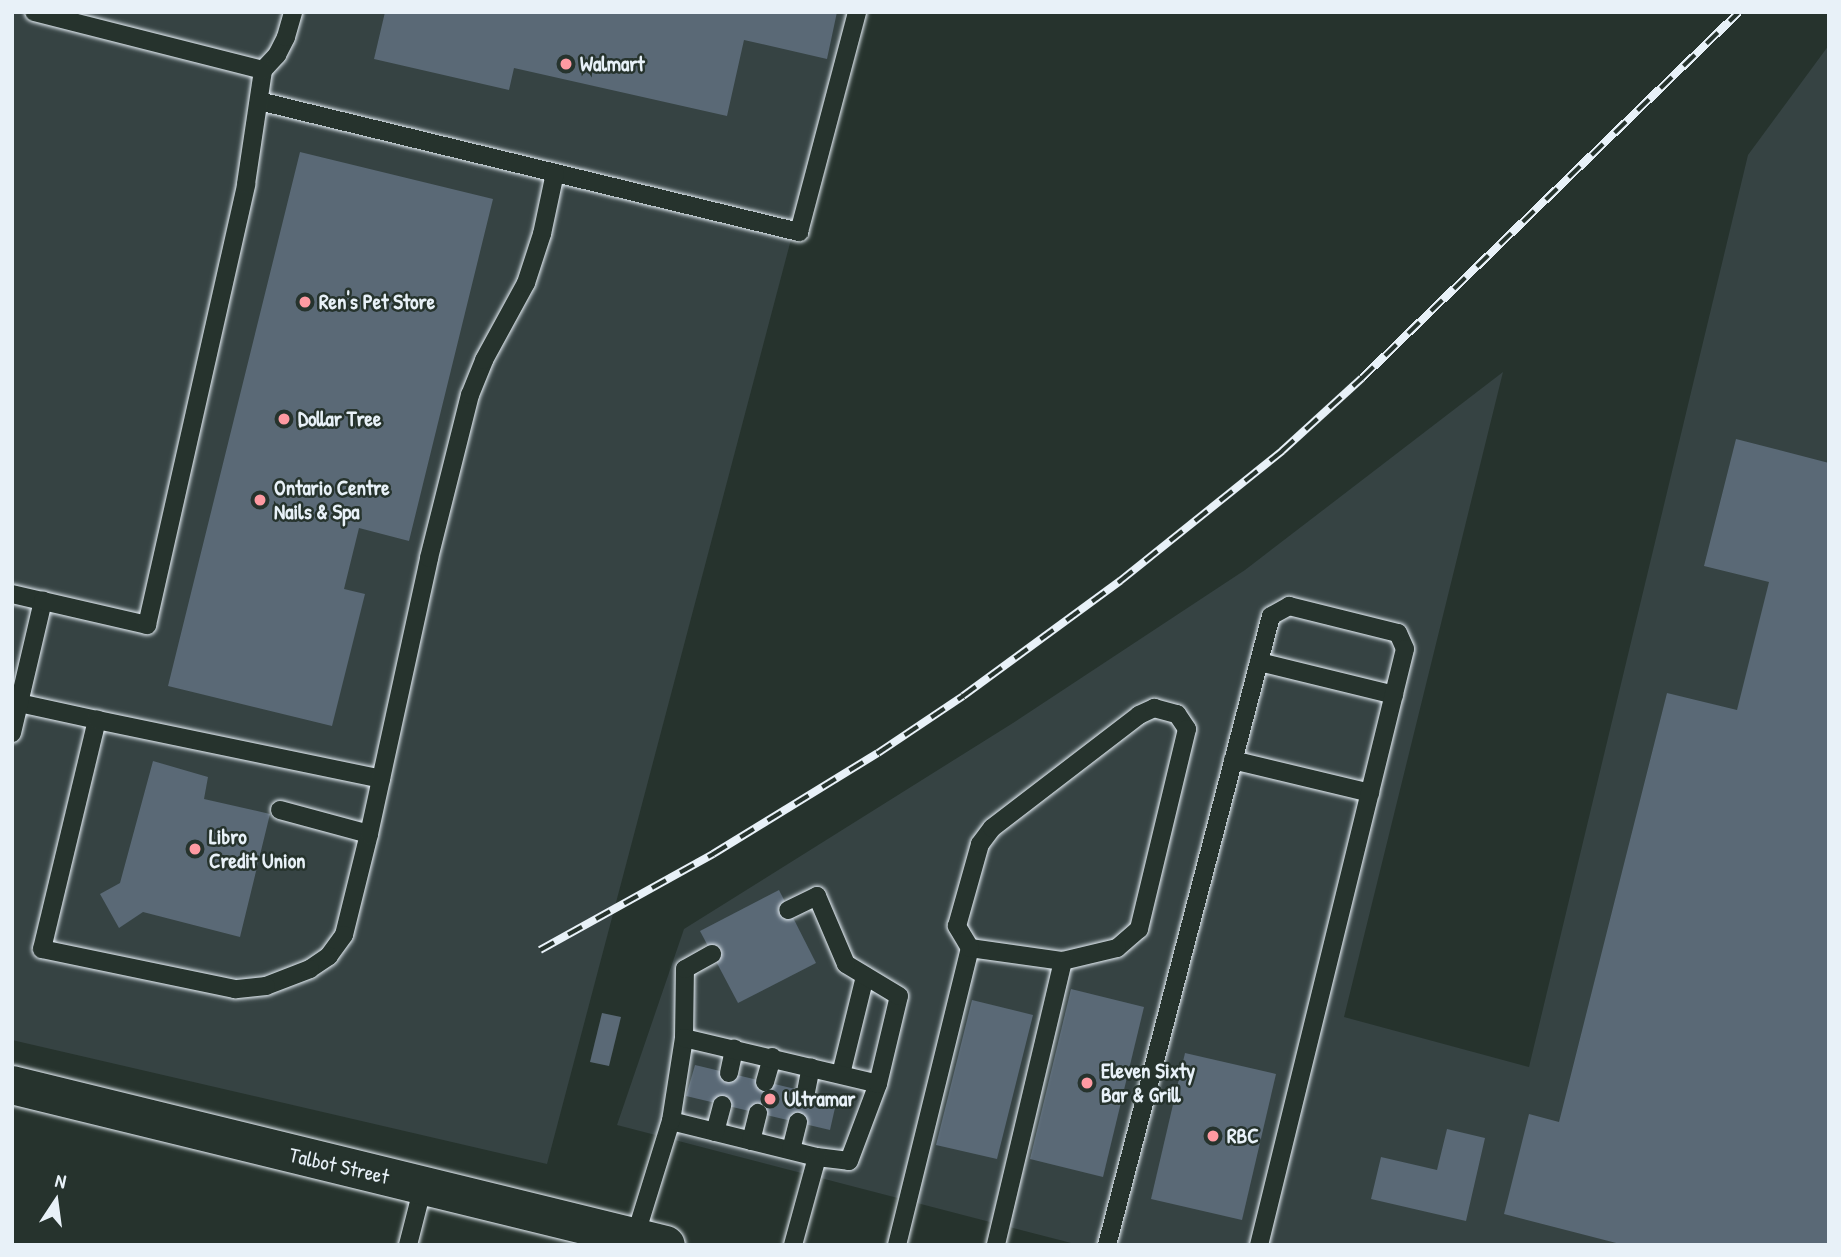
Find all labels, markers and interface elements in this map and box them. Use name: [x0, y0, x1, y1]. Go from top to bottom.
place label: Walmart: [580, 51, 645, 77]
marker: Walmart: [558, 56, 574, 72]
place label: Ren's Pet Store: [319, 289, 435, 315]
marker: Ren's Pet Store: [297, 294, 313, 310]
place label: Dollar Tree: [298, 406, 381, 432]
marker: Dollar Tree: [276, 411, 292, 427]
place label: Ontario Centre Nails & Spa: [274, 475, 390, 525]
marker: Ontario Centre Nails & Spa: [252, 492, 268, 508]
place label: Libro Credit Union: [209, 824, 306, 874]
marker: Libro Credit Union: [187, 841, 203, 857]
place label: Eleven Sixty Bar & Grill: [1101, 1058, 1195, 1108]
marker: Eleven Sixty Bar & Grill: [1079, 1075, 1095, 1091]
place label: Ultramar: [784, 1086, 855, 1112]
marker: Ultramar: [762, 1091, 778, 1107]
place label: RBC: [1227, 1123, 1259, 1149]
marker: RBC: [1205, 1128, 1221, 1144]
street label: Talbot Street: [287, 1142, 391, 1190]
north arrow: [21, 1166, 91, 1236]
text: N: [53, 1167, 69, 1194]

